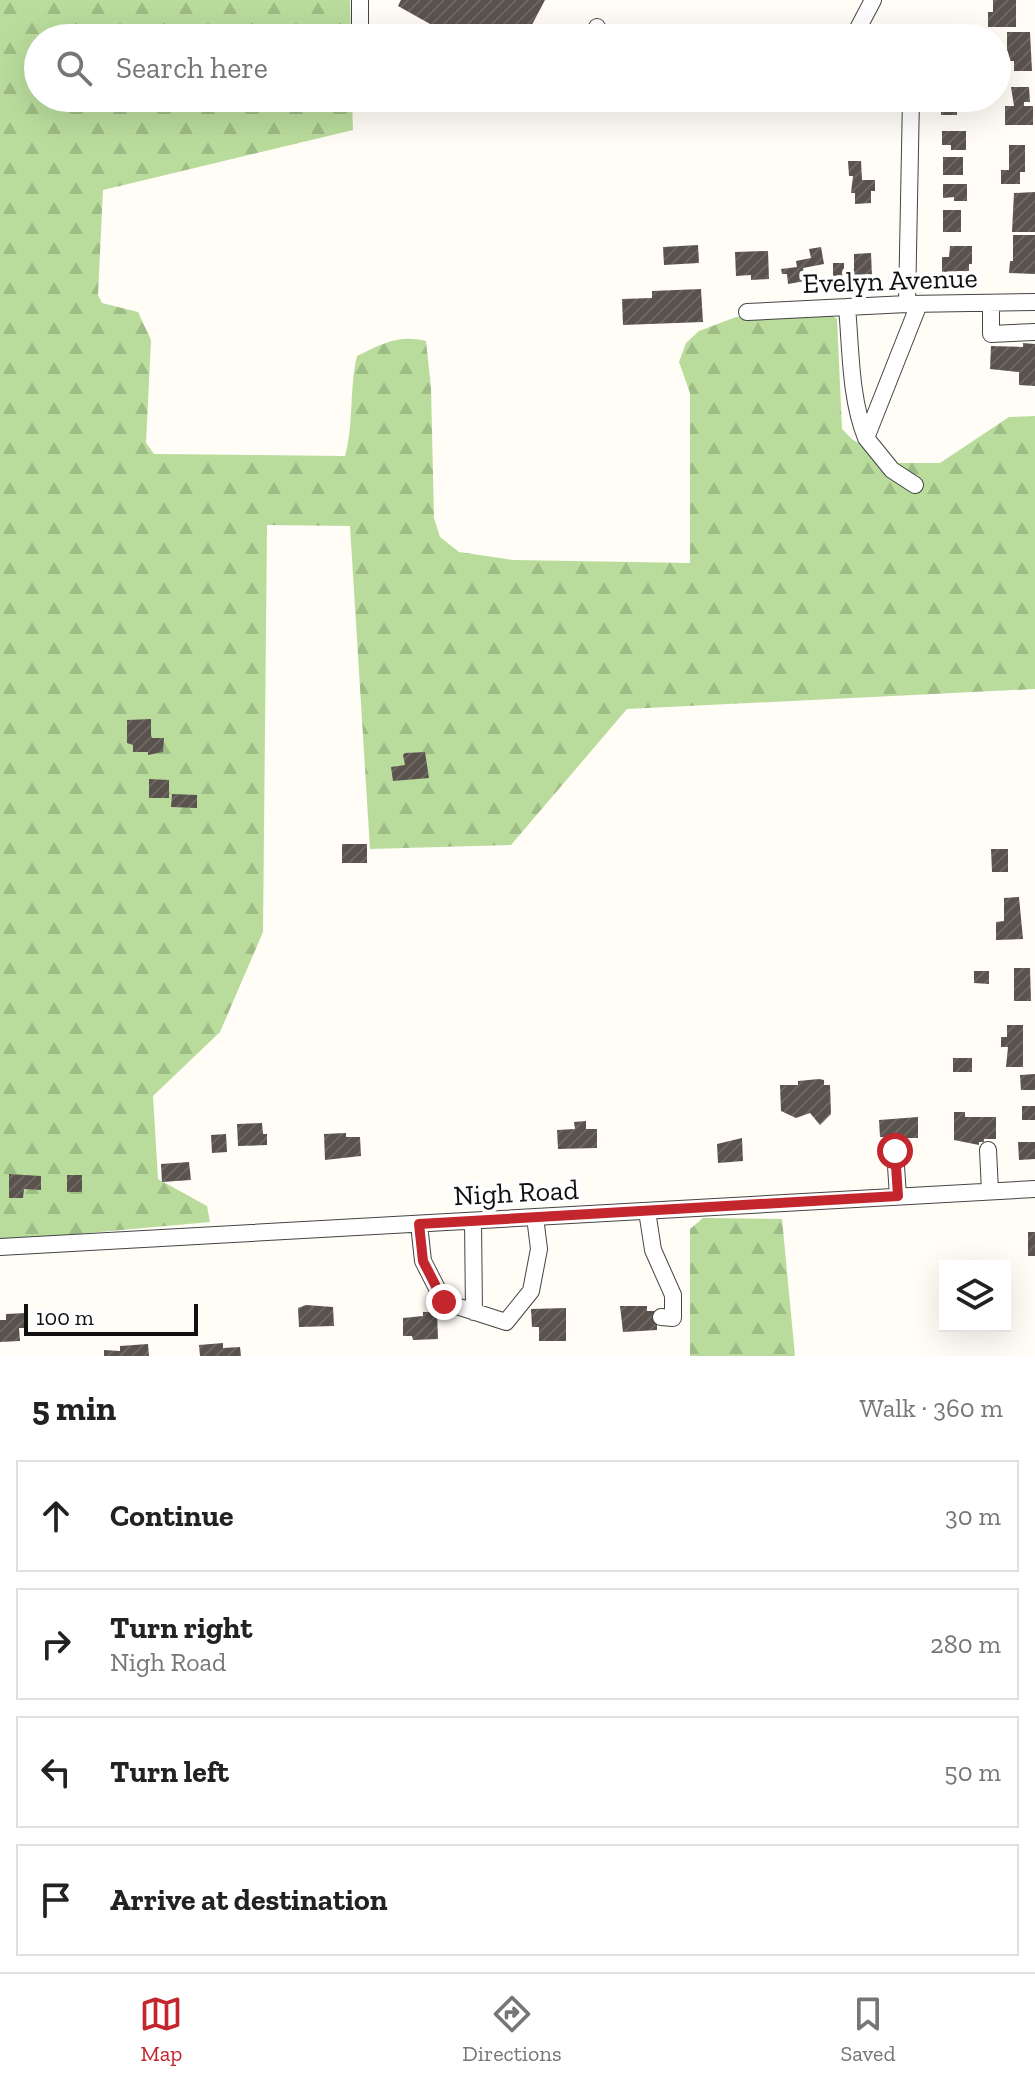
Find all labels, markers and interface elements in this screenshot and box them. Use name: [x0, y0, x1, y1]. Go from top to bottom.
search box: [24, 24, 1011, 112]
icon: search: [52, 46, 96, 90]
text: Search here: [116, 50, 268, 86]
street label: Evelyn Avenue: [802, 261, 978, 300]
route start: [877, 1133, 913, 1169]
street label: Nigh Road: [453, 1173, 579, 1212]
map controls: [939, 1260, 1011, 1332]
button: layers: [939, 1260, 1011, 1332]
route end: [426, 1284, 462, 1320]
scale bar: [24, 1300, 198, 1336]
text: 100 m: [36, 1304, 94, 1331]
text: 5 min: [32, 1388, 116, 1429]
text: Walk · 360 m: [860, 1392, 1003, 1424]
icon: ahead: [34, 1494, 78, 1538]
text: Continue: [110, 1498, 234, 1534]
text: 30 m: [945, 1500, 1001, 1532]
text: Turn right: [110, 1610, 252, 1646]
icon: right: [34, 1622, 78, 1666]
text: 280 m: [930, 1628, 1001, 1660]
text: Nigh Road: [110, 1646, 226, 1678]
icon: left: [34, 1750, 78, 1794]
text: Turn left: [110, 1754, 229, 1790]
text: 50 m: [944, 1756, 1001, 1788]
icon: arrive: [34, 1878, 78, 1922]
text: Arrive at destination: [110, 1882, 387, 1918]
tab: Map: [139, 1992, 183, 2067]
tab: Directions: [462, 1992, 562, 2067]
tab: Saved: [840, 1992, 896, 2067]

